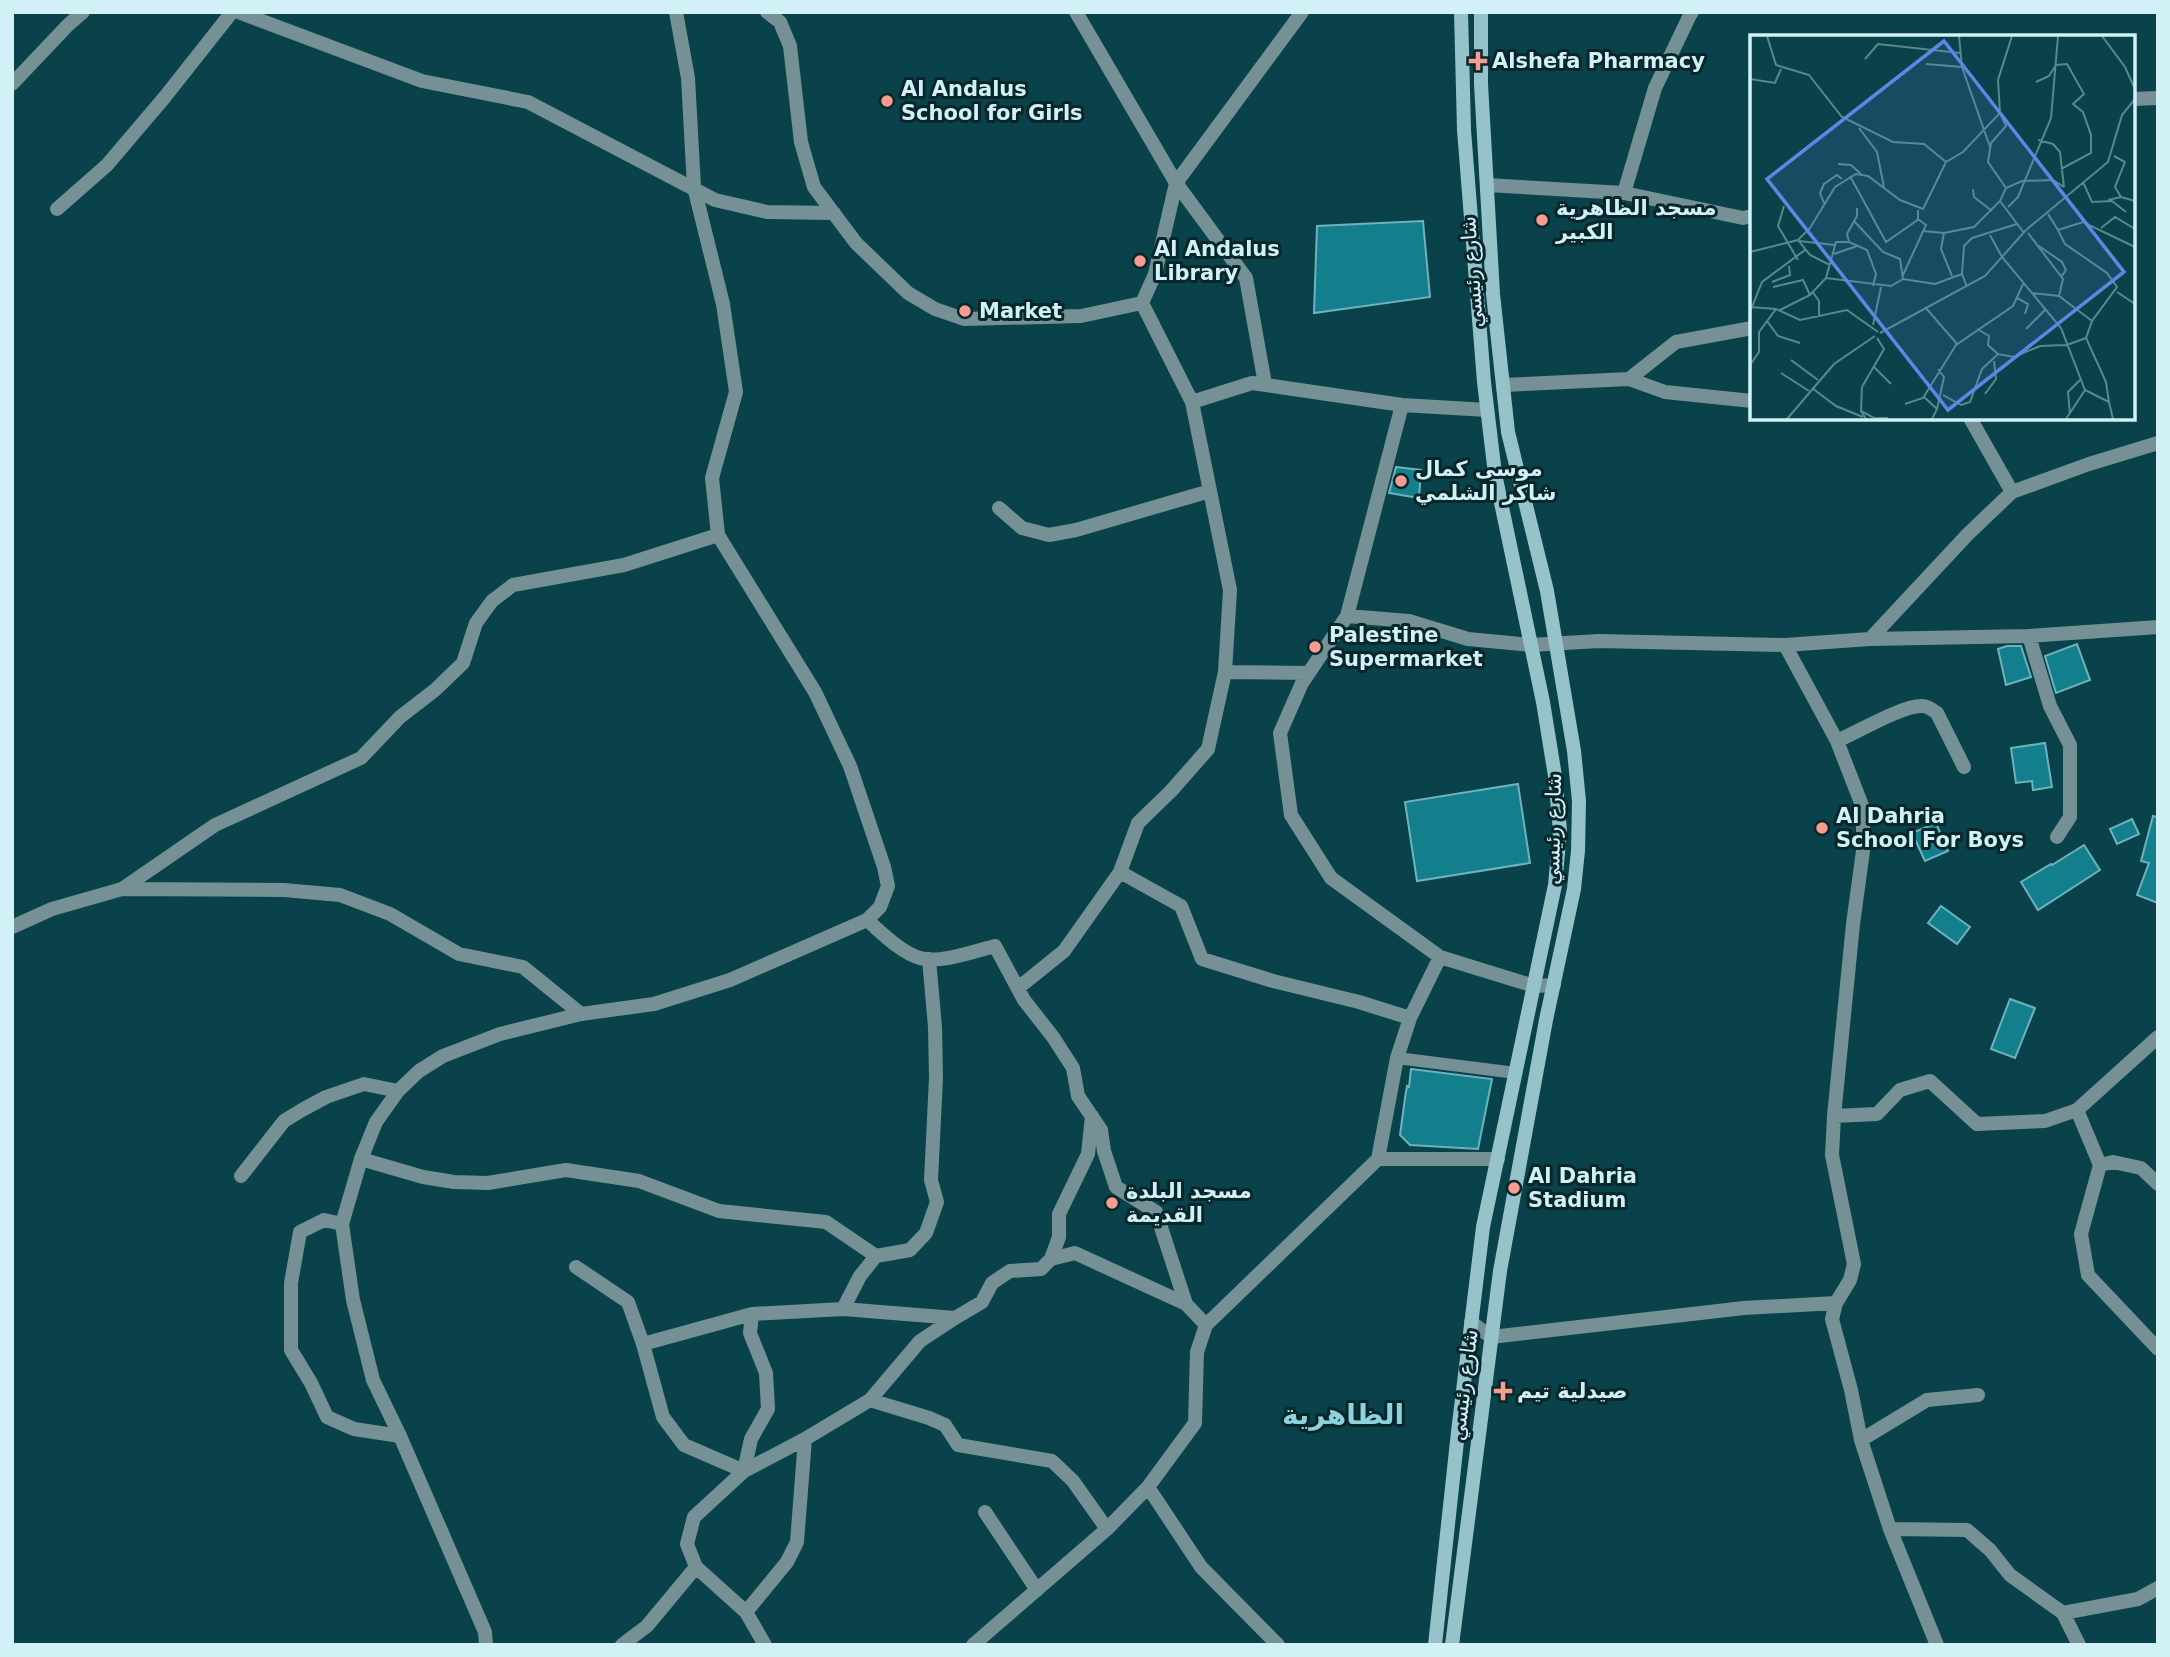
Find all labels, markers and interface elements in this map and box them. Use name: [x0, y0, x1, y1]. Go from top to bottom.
inset map: [1750, 35, 2135, 420]
place label: Alshefa Pharmacy: [1492, 49, 1705, 73]
marker: Alshefa Pharmacy: [1470, 53, 1486, 69]
place label: Al Andalus School for Girls: [901, 77, 1083, 125]
marker: Al Andalus School for Girls: [879, 93, 895, 109]
place label: مسجد الظاهرية الكبير: [1555, 196, 1717, 244]
marker: مسجد الظاهرية الكبير: [1534, 212, 1550, 228]
street label: شارع رئيسي: [1456, 215, 1488, 329]
place label: Al Andalus Library: [1154, 237, 1280, 285]
marker: Al Andalus Library: [1132, 253, 1148, 269]
place label: Market: [979, 299, 1062, 323]
marker: Market: [957, 303, 973, 319]
place label: موسى كمال شاكر الشلمي: [1415, 457, 1556, 505]
marker: موسى كمال شاكر الشلمي: [1393, 473, 1409, 489]
place label: Palestine Supermarket: [1329, 623, 1483, 671]
marker: Palestine Supermarket: [1307, 639, 1323, 655]
street label: شارع رئيسي: [1540, 773, 1566, 885]
place label: Al Dahria School For Boys: [1836, 804, 2024, 852]
marker: Al Dahria School For Boys: [1814, 820, 1830, 836]
place label: Al Dahria Stadium: [1528, 1164, 1637, 1212]
place label: مسجد البلدة القديمة: [1126, 1179, 1252, 1227]
marker: Al Dahria Stadium: [1506, 1180, 1522, 1196]
marker: مسجد البلدة القديمة: [1104, 1195, 1120, 1211]
street label: شارع رئيسي: [1445, 1328, 1483, 1442]
place label: صيدلية تيم: [1517, 1379, 1627, 1403]
marker: صيدلية تيم: [1495, 1383, 1511, 1399]
district label: الظاهرية: [1282, 1398, 1404, 1431]

